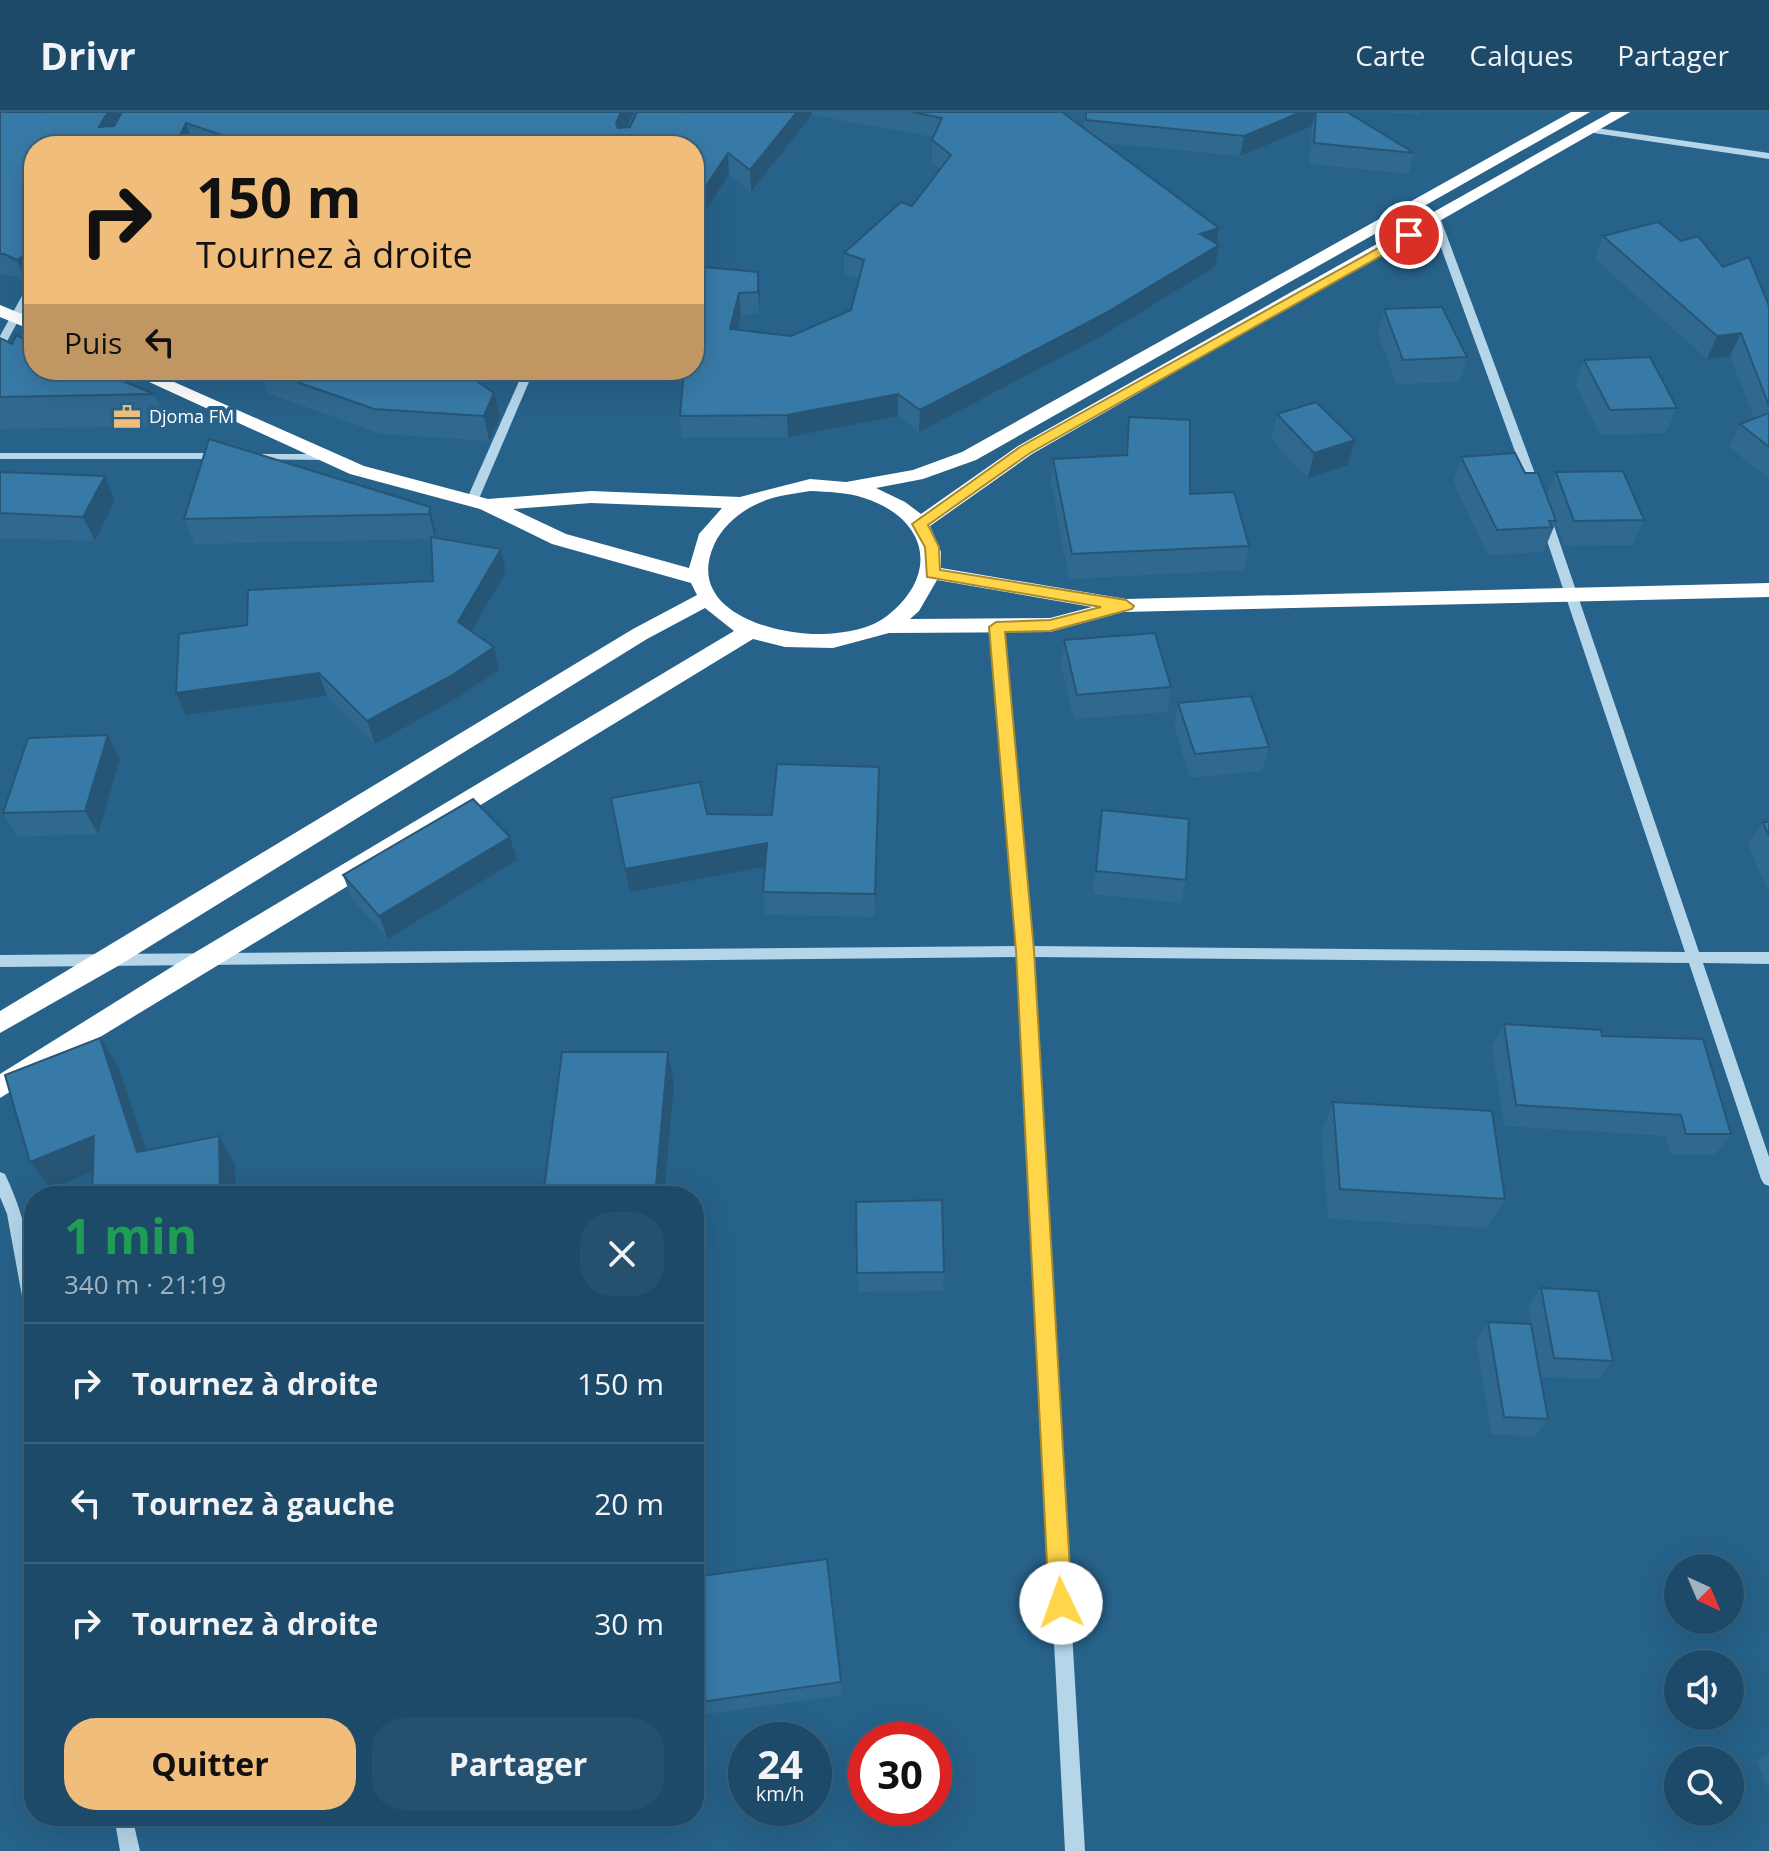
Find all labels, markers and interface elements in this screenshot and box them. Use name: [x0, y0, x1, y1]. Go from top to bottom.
text: Drivr: [40, 29, 136, 81]
text: Carte: [1355, 36, 1426, 74]
text: Calques: [1470, 36, 1573, 74]
text: Partager: [1617, 36, 1729, 74]
text: 150 m: [196, 158, 362, 234]
icon: right: [64, 168, 168, 272]
pin: [1375, 201, 1443, 269]
icon: arrive: [1387, 213, 1431, 257]
text: Tournez à droite: [196, 230, 473, 279]
icon: left: [138, 320, 182, 364]
text: Puis: [64, 322, 122, 363]
office icon: Djoma FM: [112, 402, 142, 432]
place label: Djoma FM: [149, 404, 234, 428]
text: 1 min: [64, 1203, 197, 1268]
button: close: [580, 1212, 664, 1296]
text: 340 m · 21:19: [64, 1266, 226, 1302]
icon: right: [64, 1361, 108, 1405]
text: Tournez à droite: [132, 1363, 378, 1404]
text: 150 m: [577, 1363, 664, 1404]
icon: left: [64, 1481, 108, 1525]
text: Tournez à gauche: [132, 1483, 395, 1524]
text: 20 m: [594, 1483, 664, 1524]
north arrow: [1664, 1554, 1744, 1634]
map controls: [1664, 1554, 1744, 1826]
position arrow: [1019, 1561, 1103, 1645]
icon: right: [64, 1601, 108, 1645]
text: Tournez à droite: [132, 1603, 378, 1644]
text: 30 m: [594, 1603, 664, 1644]
button: sound: [1664, 1650, 1744, 1730]
button: Quitter: [64, 1718, 356, 1810]
button: Partager: [372, 1718, 664, 1810]
speed limit sign: 30: [848, 1722, 952, 1826]
text: 24: [757, 1736, 803, 1791]
button: search: [1664, 1746, 1744, 1826]
text: km/h: [756, 1780, 804, 1807]

